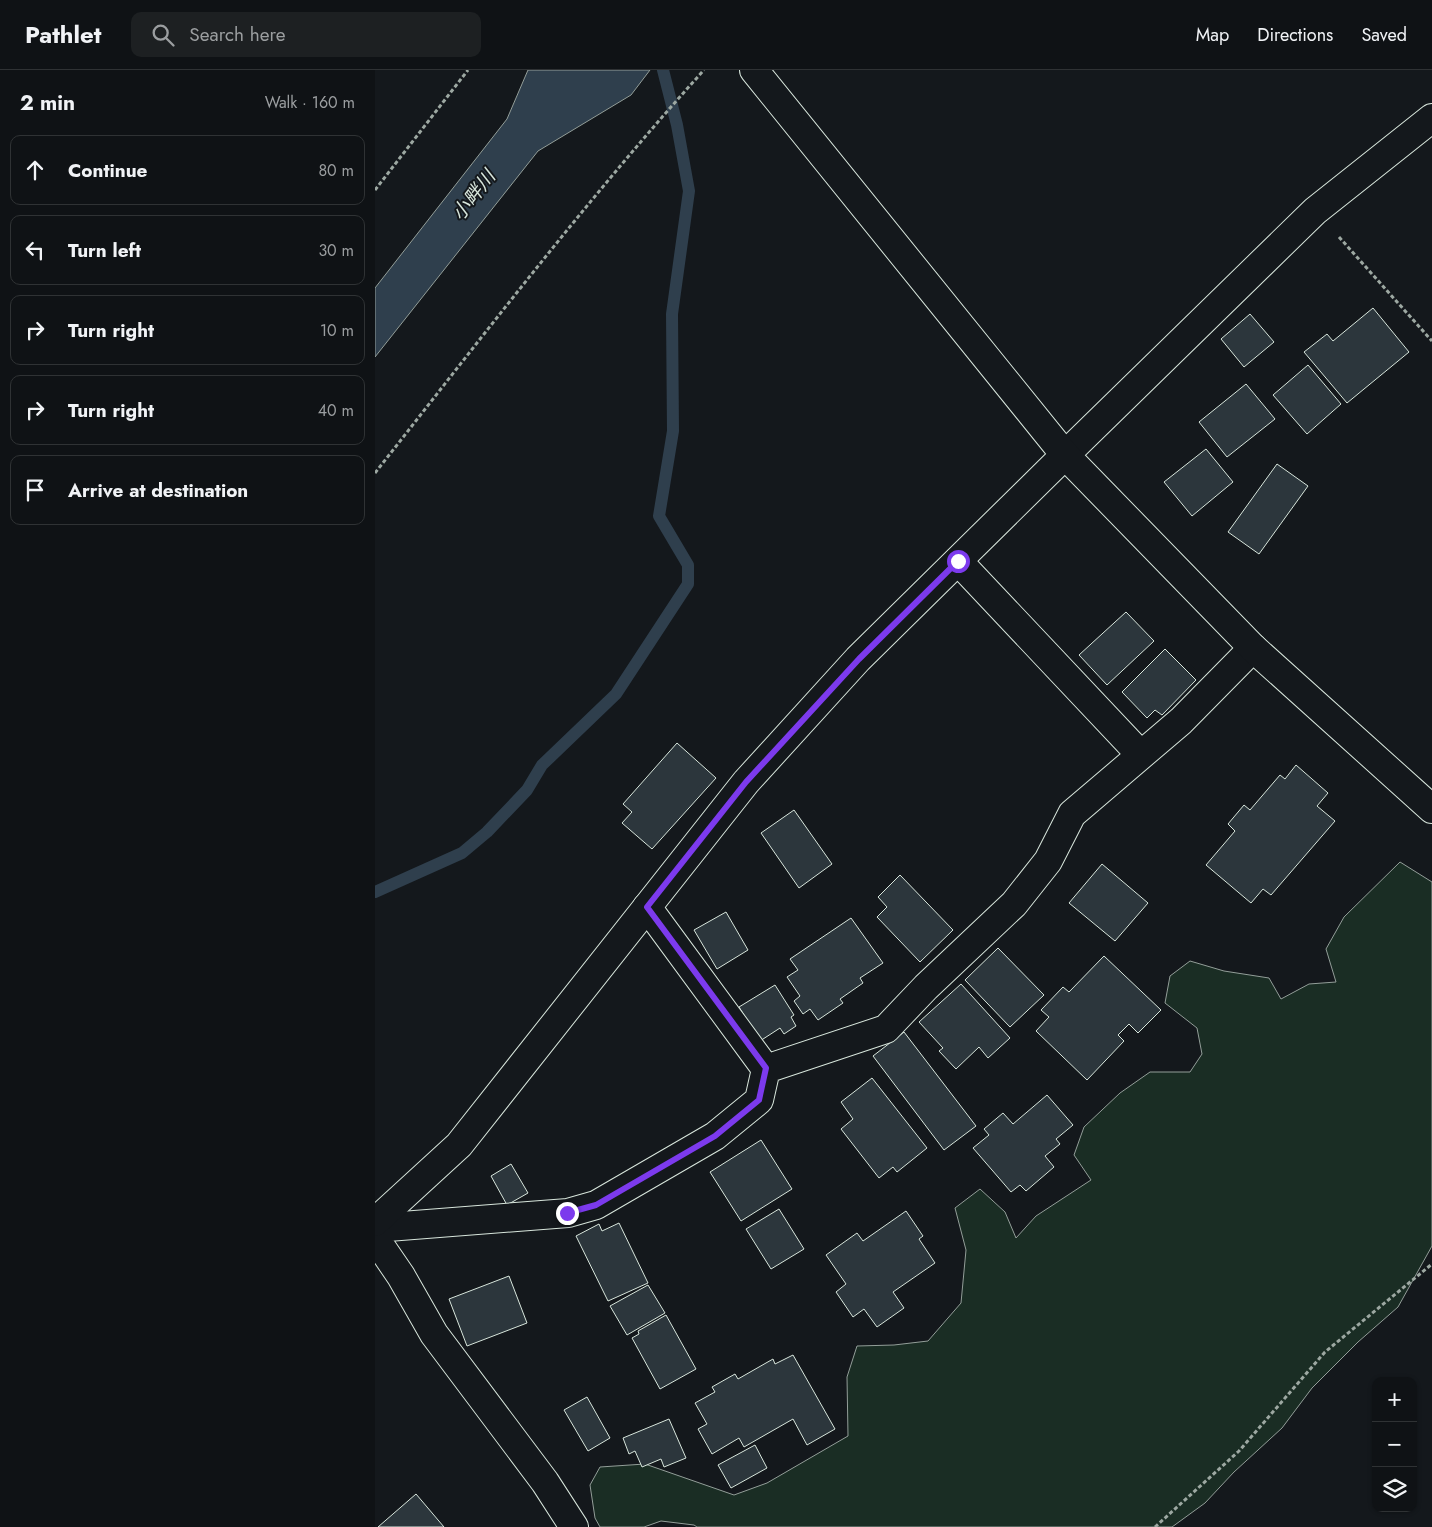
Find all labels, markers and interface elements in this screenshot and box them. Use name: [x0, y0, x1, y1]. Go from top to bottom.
search box: [131, 12, 481, 57]
text: Pathlet: [25, 17, 101, 52]
icon: search: [149, 21, 177, 49]
text: Search here: [189, 21, 285, 48]
text: Map: [1196, 22, 1229, 48]
text: Directions: [1257, 22, 1333, 48]
text: Saved: [1361, 22, 1407, 48]
text: 2 min: [20, 88, 75, 118]
text: Walk · 160 m: [265, 91, 355, 114]
icon: ahead: [21, 156, 49, 184]
text: Continue: [68, 157, 147, 184]
text: 80 m: [318, 159, 354, 182]
water label: 小畔川: [445, 163, 503, 226]
icon: left: [21, 236, 49, 264]
text: Turn left: [68, 237, 141, 264]
text: 30 m: [318, 239, 354, 262]
icon: right: [21, 316, 49, 344]
text: Turn right: [68, 317, 154, 344]
text: 10 m: [320, 319, 354, 342]
icon: right: [21, 396, 49, 424]
text: Turn right: [68, 397, 154, 424]
text: 40 m: [318, 399, 354, 422]
icon: arrive: [21, 476, 49, 504]
text: Arrive at destination: [68, 477, 248, 504]
route start: [947, 550, 970, 573]
route end: [556, 1202, 579, 1225]
map controls: [1372, 1377, 1417, 1512]
button: +: [1372, 1377, 1417, 1422]
button: −: [1372, 1422, 1417, 1467]
button: layers: [1372, 1467, 1417, 1512]

